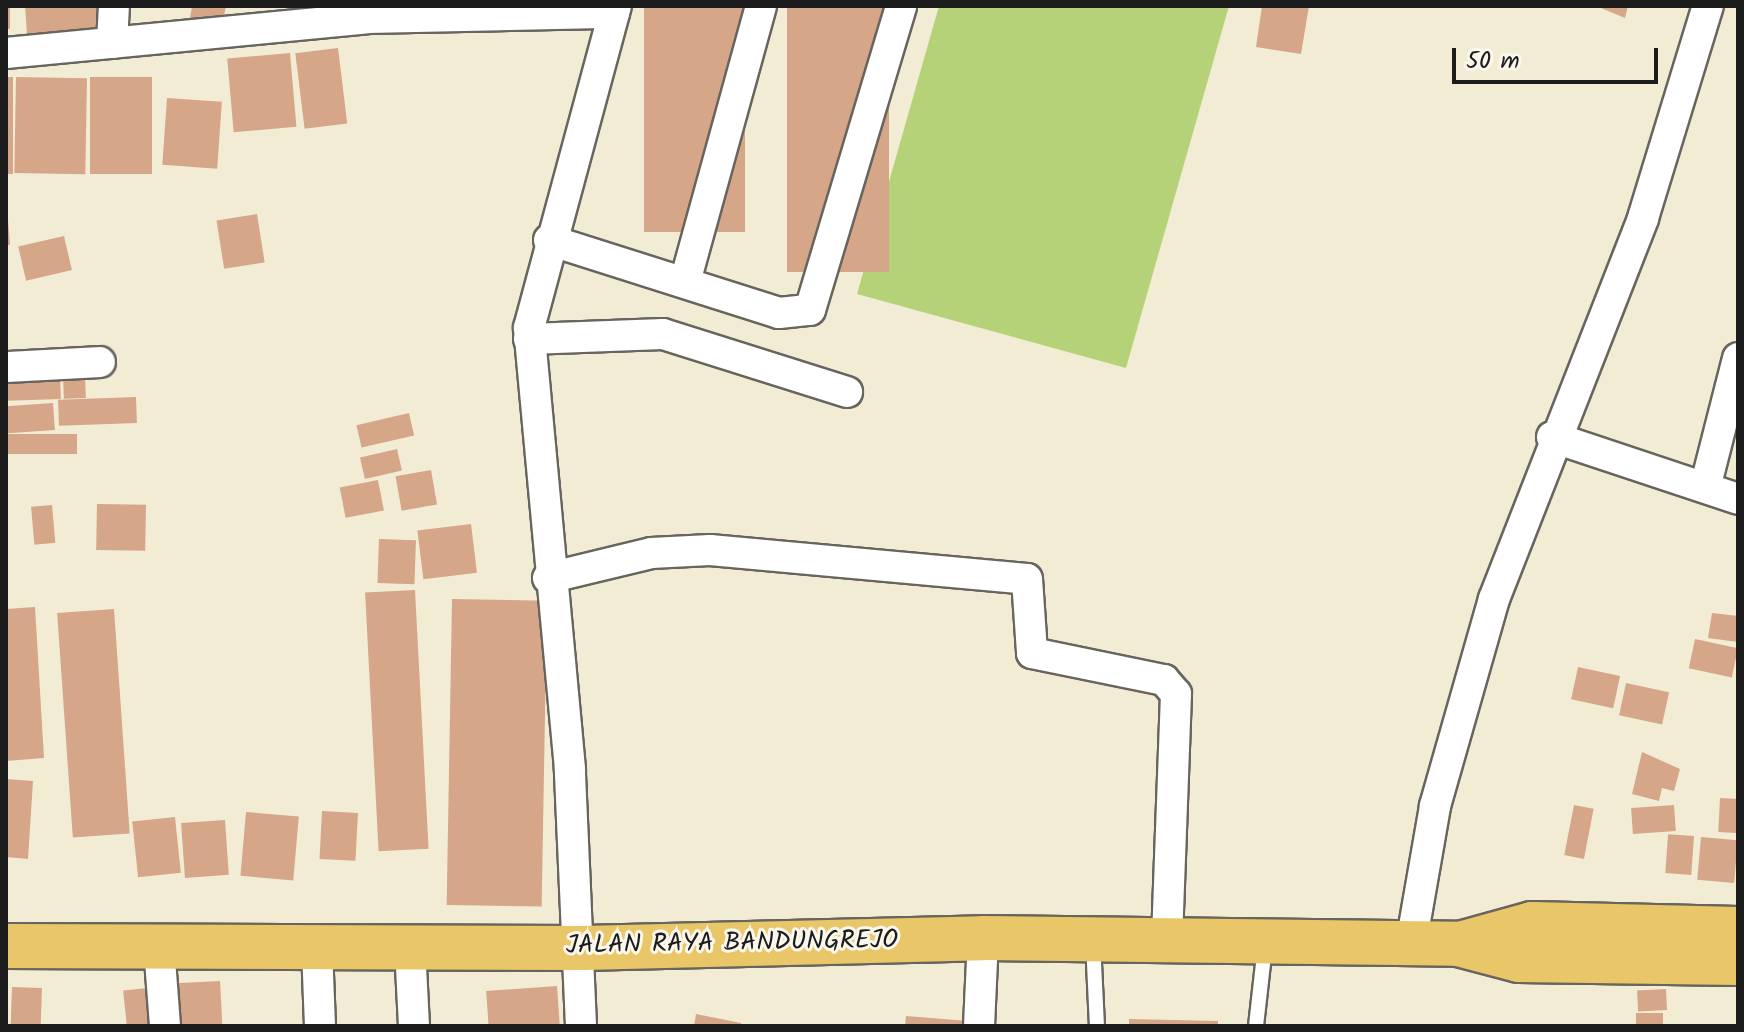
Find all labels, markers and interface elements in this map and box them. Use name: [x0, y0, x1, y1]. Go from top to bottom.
scale bar: [1456, 32, 1662, 82]
text: 50 m: [1466, 42, 1520, 81]
street label: JALAN RAYA BANDUNGREJO: [566, 926, 898, 962]

